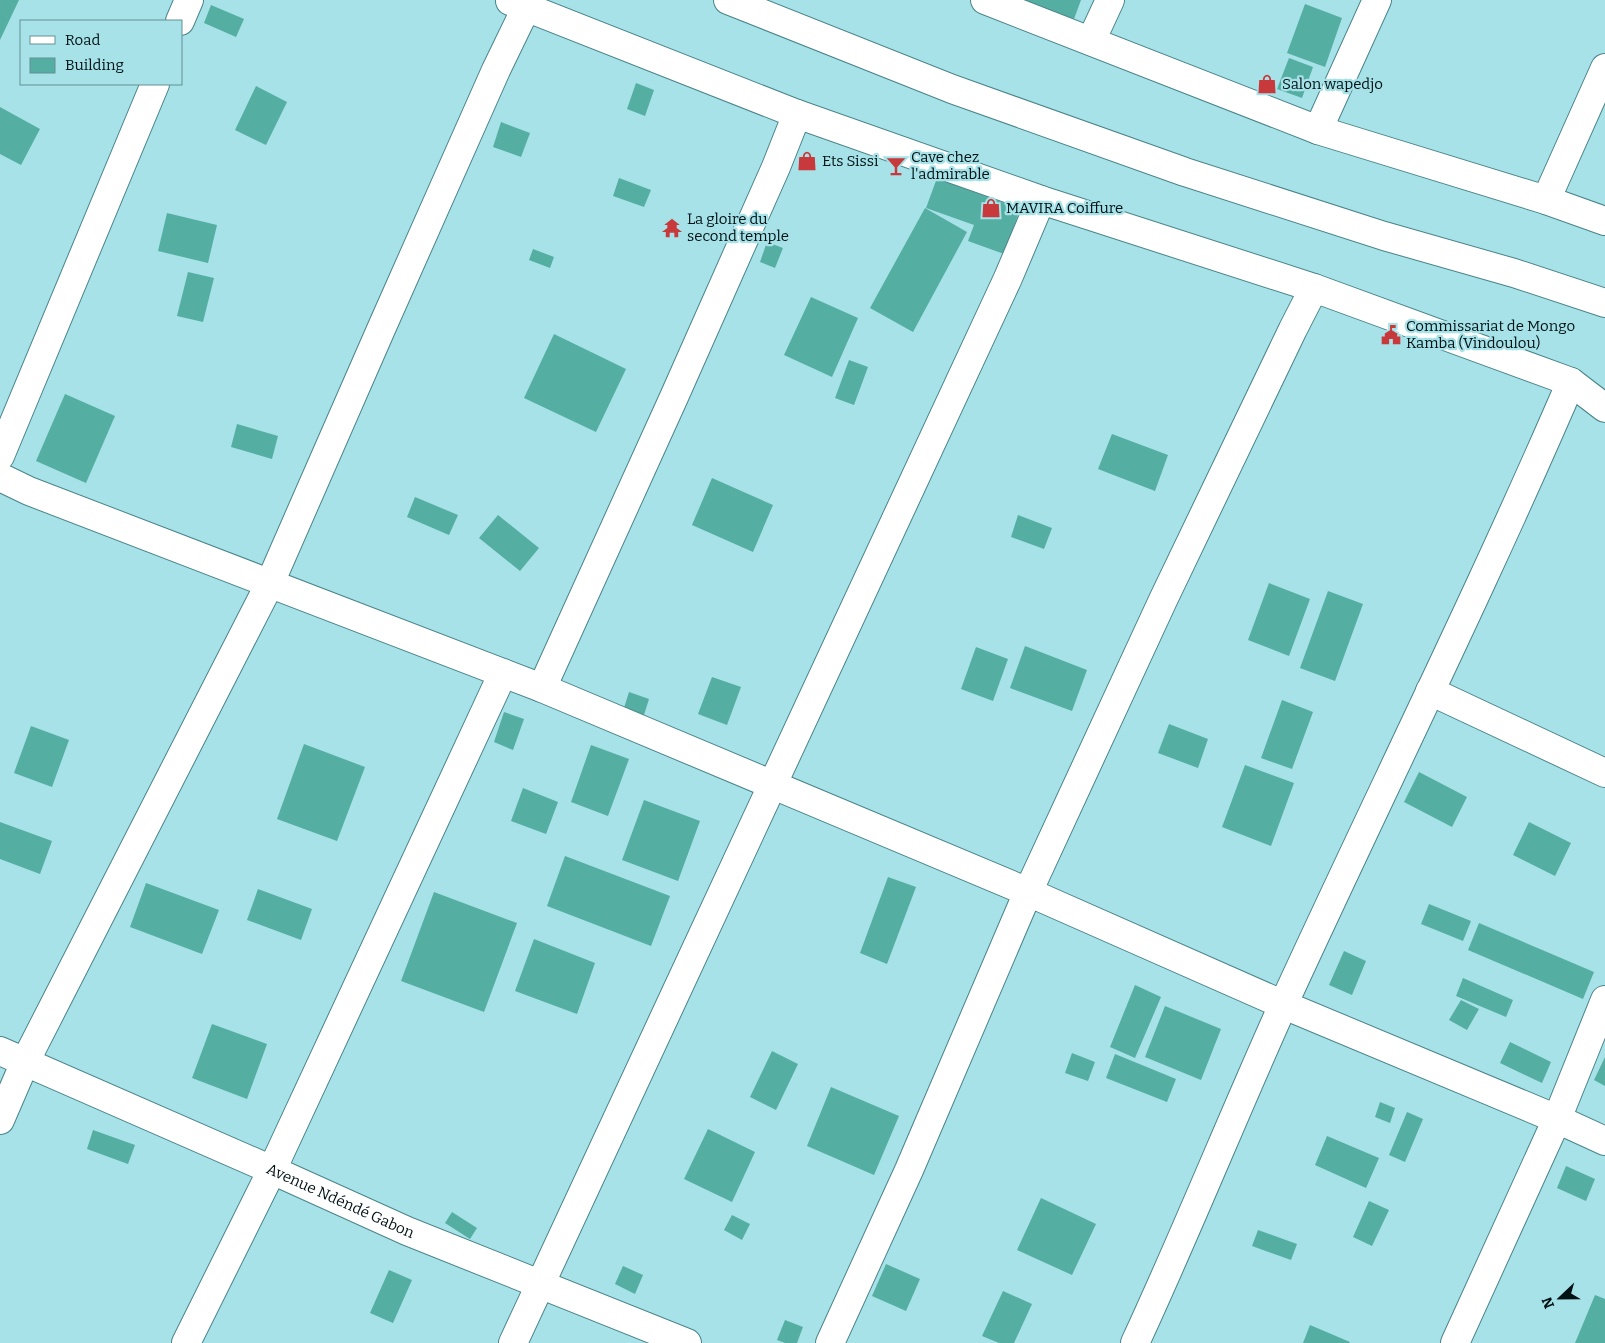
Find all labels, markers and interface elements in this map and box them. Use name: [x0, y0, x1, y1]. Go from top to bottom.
legend: [20, 20, 182, 85]
text: Road: [65, 31, 100, 49]
text: Building: [65, 56, 124, 74]
shop icon: Salon wapedjo: [1256, 73, 1278, 95]
place label: Salon wapedjo: [1282, 75, 1383, 93]
place label: Cave chez l'admirable: [911, 148, 990, 183]
shop icon: Ets Sissi: [796, 150, 818, 172]
place label: Ets Sissi: [822, 152, 879, 170]
bar icon: Cave chez l'admirable: [885, 155, 907, 177]
shop icon: MAVIRA Coiffure: [980, 197, 1002, 219]
place label: MAVIRA Coiffure: [1006, 199, 1123, 217]
place label: La gloire du second temple: [687, 210, 789, 245]
temple icon: La gloire du second temple: [661, 217, 683, 239]
place label: Commissariat de Mongo Kamba (Vindoulou): [1406, 317, 1575, 352]
public building icon: Commissariat de Mongo Kamba (Vindoulou): [1380, 324, 1402, 346]
street label: Avenue Ndéndé Gabon: [264, 1160, 417, 1242]
north arrow: [1535, 1273, 1585, 1323]
text: N: [1538, 1294, 1558, 1311]

